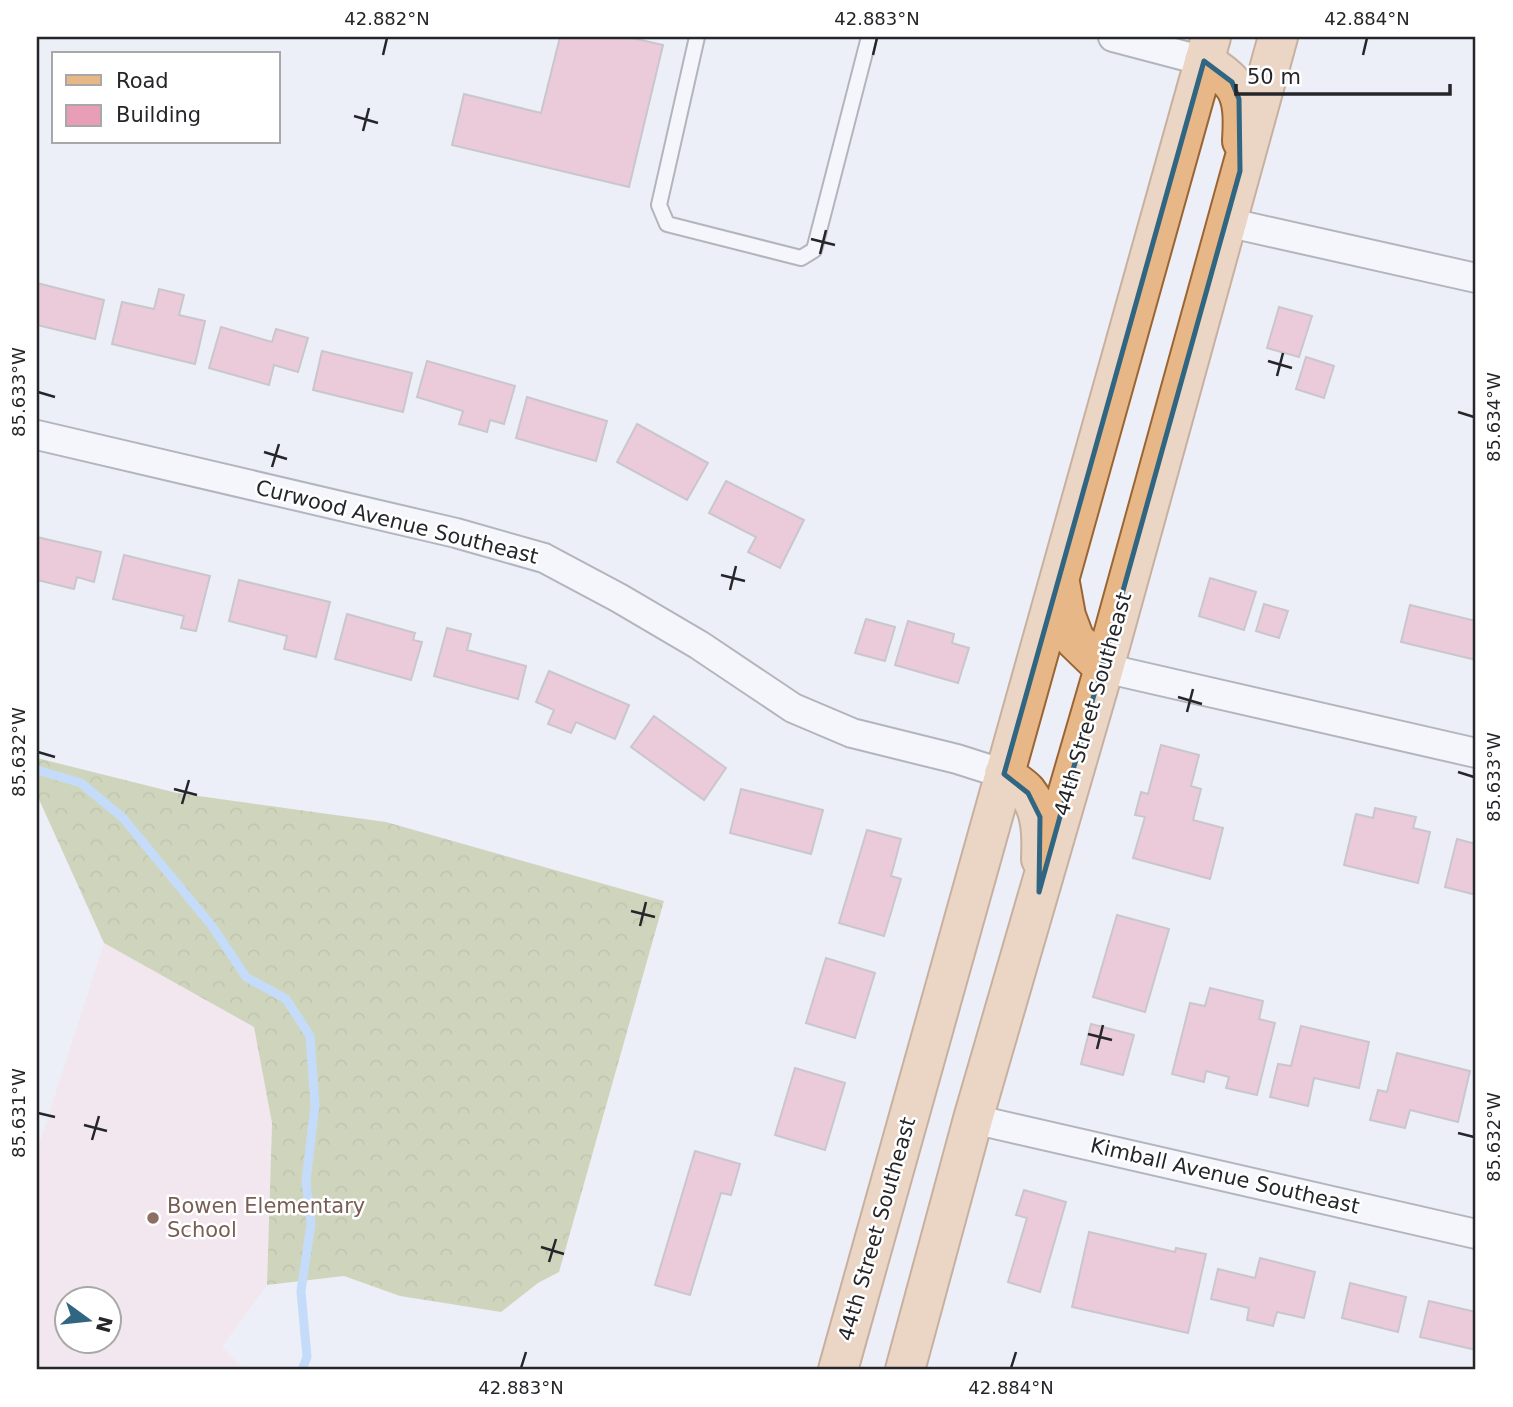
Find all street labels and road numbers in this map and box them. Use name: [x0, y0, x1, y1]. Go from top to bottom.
street label: Curwood Avenue Southeast: [253, 475, 541, 569]
street label: 44th Street Southeast: [1050, 589, 1136, 819]
street label: 44th Street Southeast: [834, 1114, 920, 1344]
street label: Kimball Avenue Southeast: [1088, 1133, 1362, 1219]

